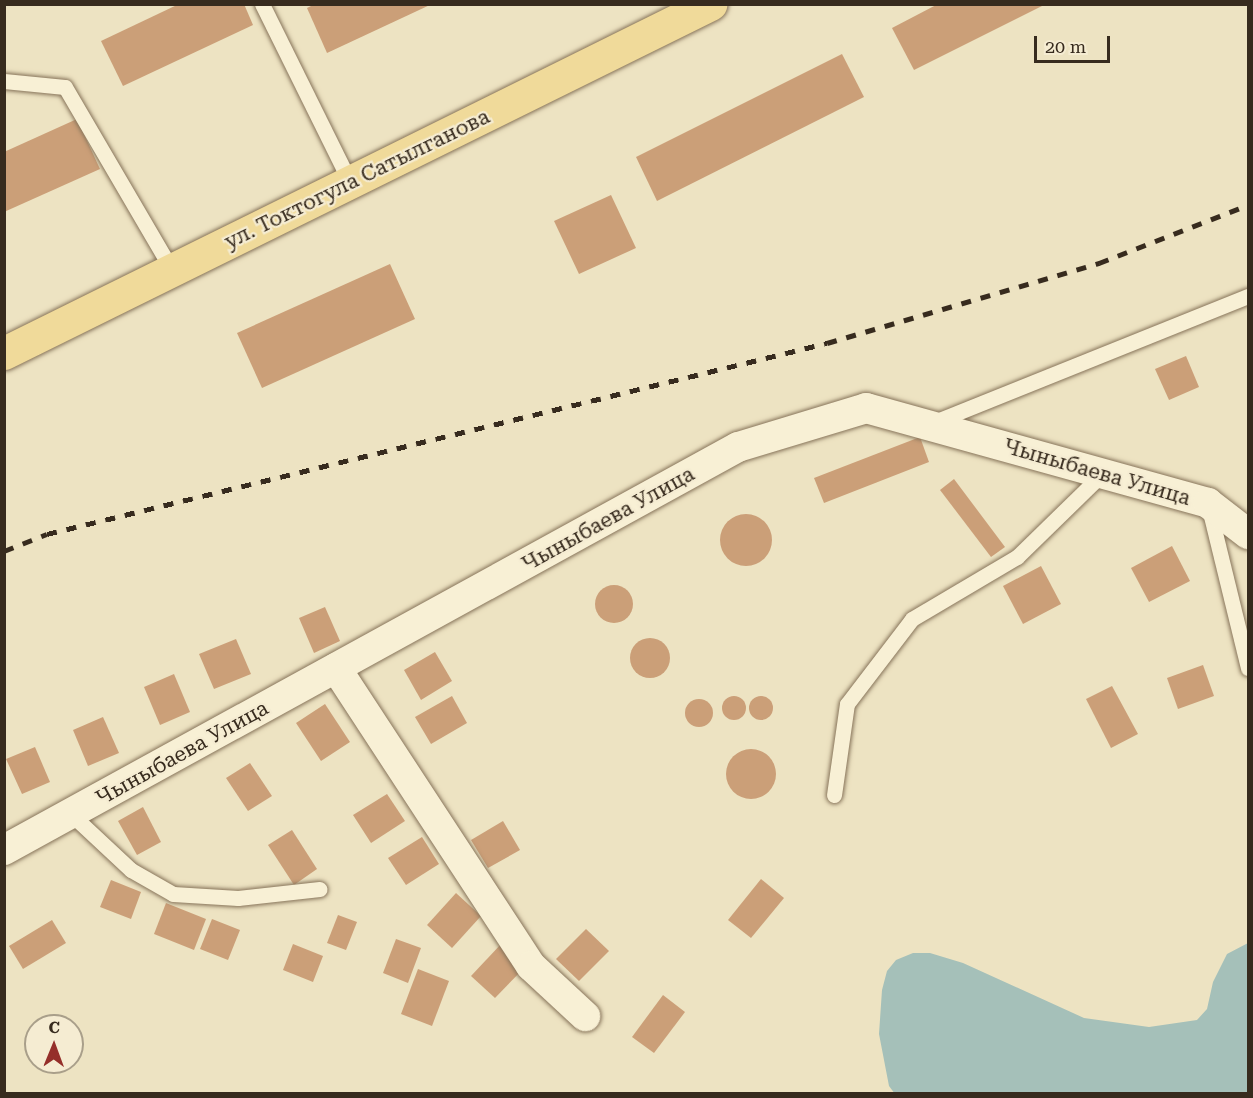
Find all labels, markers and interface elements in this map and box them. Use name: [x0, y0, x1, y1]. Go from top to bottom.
scale bar: [1037, 24, 1114, 62]
text: 20 m: [1045, 36, 1086, 57]
street label: ул. Токтогула Сатылганова: [220, 104, 494, 254]
street label: Чыныбаева Улица: [1001, 433, 1193, 511]
street label: Чыныбаева Улица: [517, 461, 699, 577]
street label: Чыныбаева Улица: [91, 695, 273, 811]
north arrow: [24, 1014, 84, 1074]
text: С: [49, 1018, 60, 1037]

